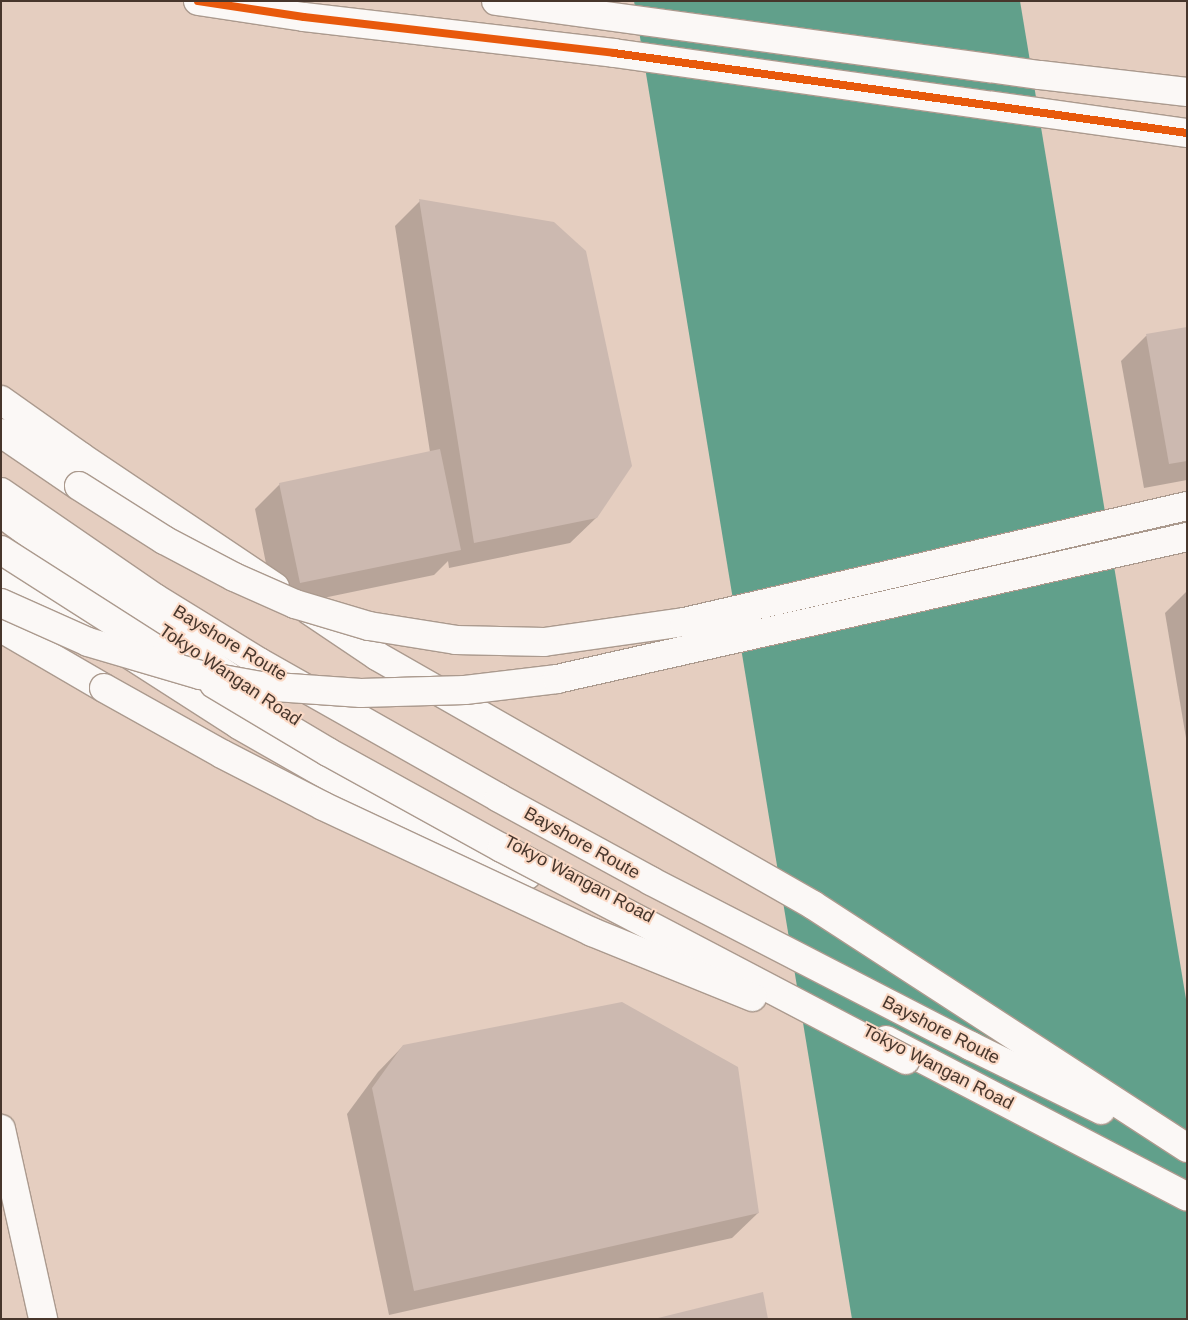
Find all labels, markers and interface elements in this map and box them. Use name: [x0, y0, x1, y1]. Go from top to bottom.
street label: Bayshore Route: [169, 601, 291, 685]
street label: Tokyo Wangan Road: [155, 620, 305, 730]
street label: Bayshore Route: [520, 802, 644, 884]
street label: Tokyo Wangan Road: [500, 830, 658, 928]
street label: Bayshore Route: [879, 991, 1003, 1069]
street label: Tokyo Wangan Road: [859, 1020, 1017, 1114]

